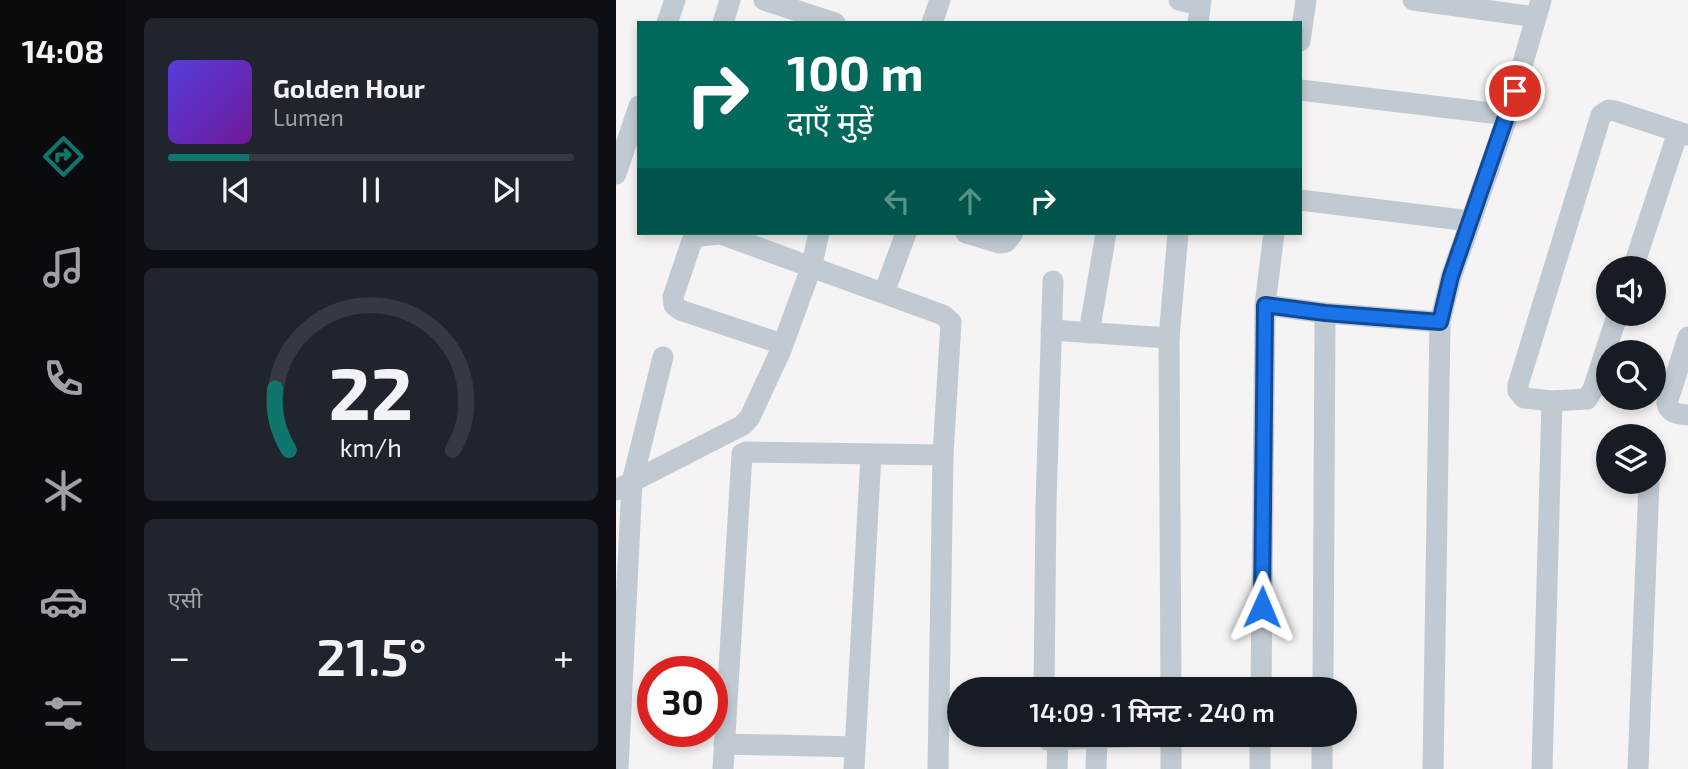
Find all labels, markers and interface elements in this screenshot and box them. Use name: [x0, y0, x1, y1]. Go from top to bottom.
text: 14:08: [22, 31, 104, 69]
text: 100 m: [787, 42, 924, 101]
icon: right: [672, 49, 763, 140]
pin: [1485, 61, 1545, 121]
text: Golden Hour: [273, 72, 425, 103]
icon: arrive: [1496, 72, 1534, 110]
text: दाएँ मुड़ें: [787, 102, 873, 140]
text: Lumen: [273, 103, 344, 131]
icon: directions: [39, 132, 88, 181]
icon: previous: [217, 171, 255, 209]
icon: pause: [352, 171, 390, 209]
icon: next: [487, 171, 525, 209]
icon: left: [878, 182, 916, 220]
icon: ahead: [951, 182, 989, 220]
icon: right: [1024, 182, 1062, 220]
icon: music: [39, 243, 88, 292]
map controls: [1596, 256, 1666, 494]
button: sound: [1596, 256, 1666, 326]
button: search: [1596, 340, 1666, 410]
text: 22: [329, 348, 413, 436]
icon: phone: [39, 354, 88, 403]
button: layers: [1596, 424, 1666, 494]
text: km/h: [340, 432, 402, 462]
icon: climate: [39, 466, 88, 515]
position arrow: [1225, 570, 1299, 644]
icon: car: [39, 577, 88, 626]
text: एसी: [168, 585, 202, 613]
text: 21.5°: [316, 624, 427, 686]
text: −: [168, 633, 190, 679]
text: +: [553, 633, 574, 679]
speed limit sign: 30: [637, 656, 728, 747]
icon: filters: [39, 689, 88, 738]
text: 14:09 · 1 मिनट · 240 m: [1029, 696, 1275, 727]

